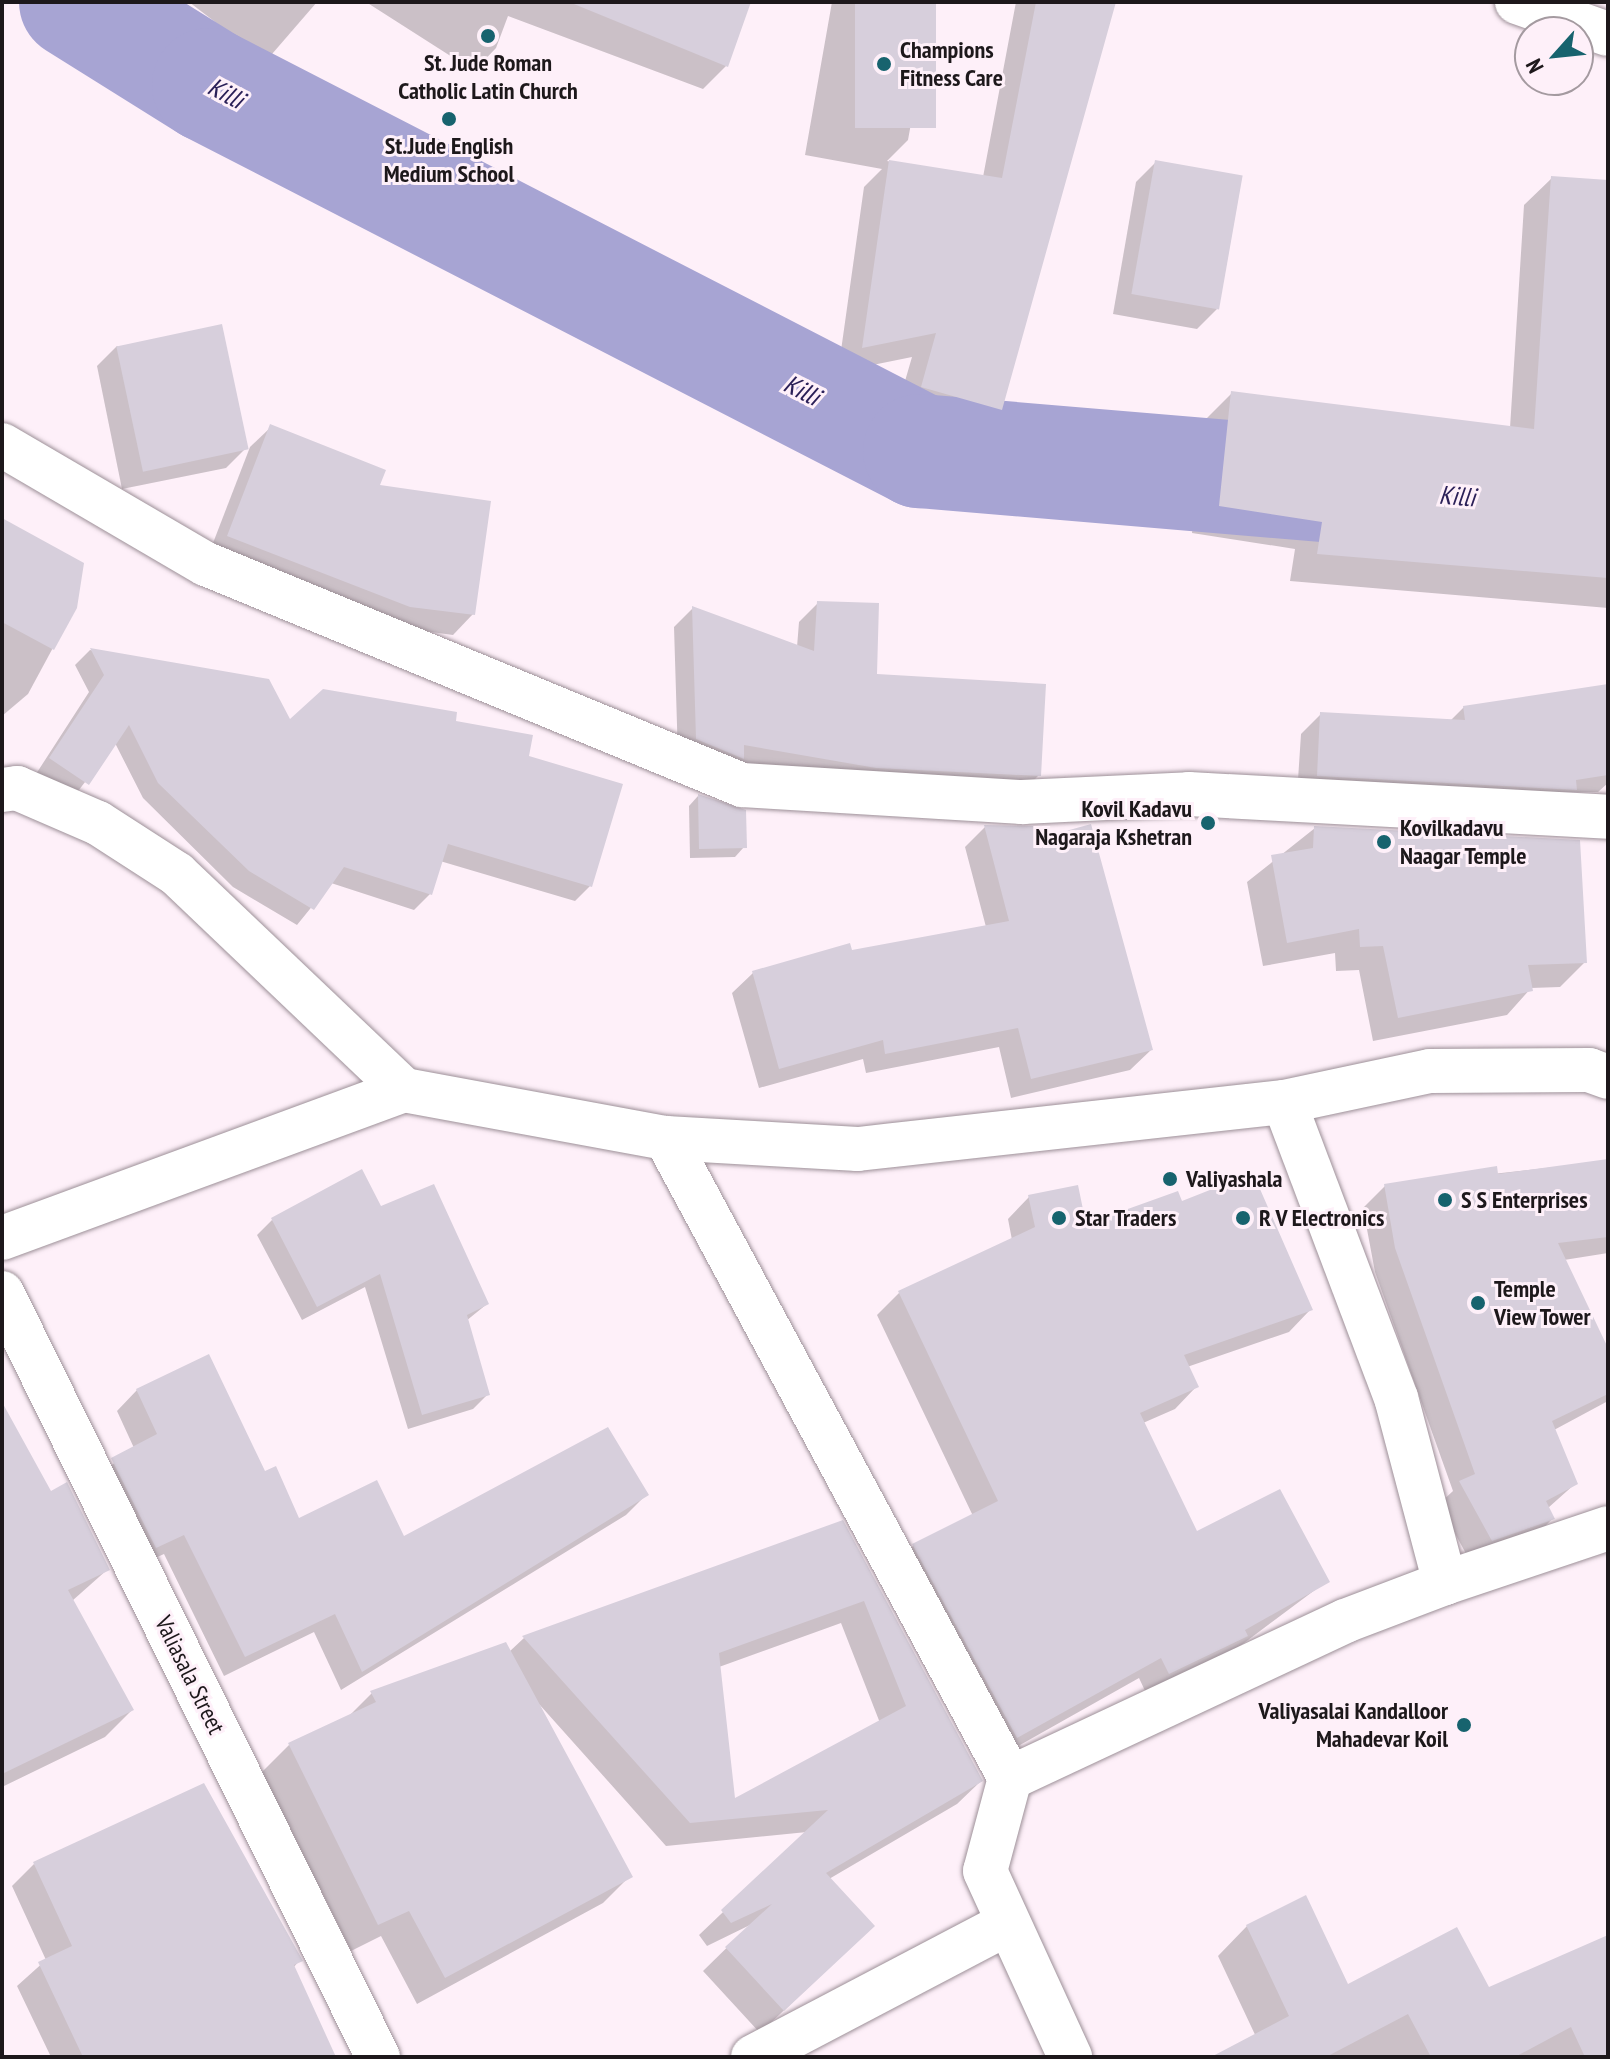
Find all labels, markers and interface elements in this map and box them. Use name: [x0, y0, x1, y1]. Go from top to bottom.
north arrow: [1514, 16, 1594, 96]
marker: St. Jude Roman Catholic Latin Church: [479, 27, 497, 45]
place label: Champions Fitness Care: [900, 36, 1003, 92]
place label: St. Jude Roman Catholic Latin Church: [398, 49, 578, 105]
text: N: [1519, 54, 1550, 78]
marker: Champions Fitness Care: [875, 55, 893, 73]
water label: Killi: [203, 71, 249, 115]
marker: St.Jude English Medium School: [440, 110, 458, 128]
place label: St.Jude English Medium School: [384, 132, 514, 188]
water label: Killi: [779, 368, 825, 412]
water label: Killi: [1438, 479, 1476, 513]
place label: Kovil Kadavu Nagaraja Kshetran: [1035, 795, 1192, 851]
marker: Kovil Kadavu Nagaraja Kshetran: [1199, 814, 1217, 832]
place label: Kovilkadavu Naagar Temple: [1400, 814, 1527, 870]
marker: Kovilkadavu Naagar Temple: [1375, 833, 1393, 851]
place label: Valiyashala: [1186, 1165, 1282, 1193]
marker: Valiyashala: [1161, 1170, 1179, 1188]
place label: S S Enterprises: [1461, 1186, 1588, 1214]
marker: S S Enterprises: [1436, 1191, 1454, 1209]
place label: Star Traders: [1075, 1204, 1177, 1232]
place label: R V Electronics: [1259, 1204, 1385, 1232]
marker: Star Traders: [1050, 1209, 1068, 1227]
marker: R V Electronics: [1234, 1209, 1252, 1227]
place label: Temple View Tower: [1494, 1275, 1592, 1331]
marker: Temple View Tower: [1469, 1294, 1487, 1312]
street label: Valiasala Street: [149, 1611, 231, 1739]
place label: Valiyasalai Kandalloor Mahadevar Koil: [1259, 1697, 1448, 1753]
marker: Valiyasalai Kandalloor Mahadevar Koil: [1455, 1716, 1473, 1734]

